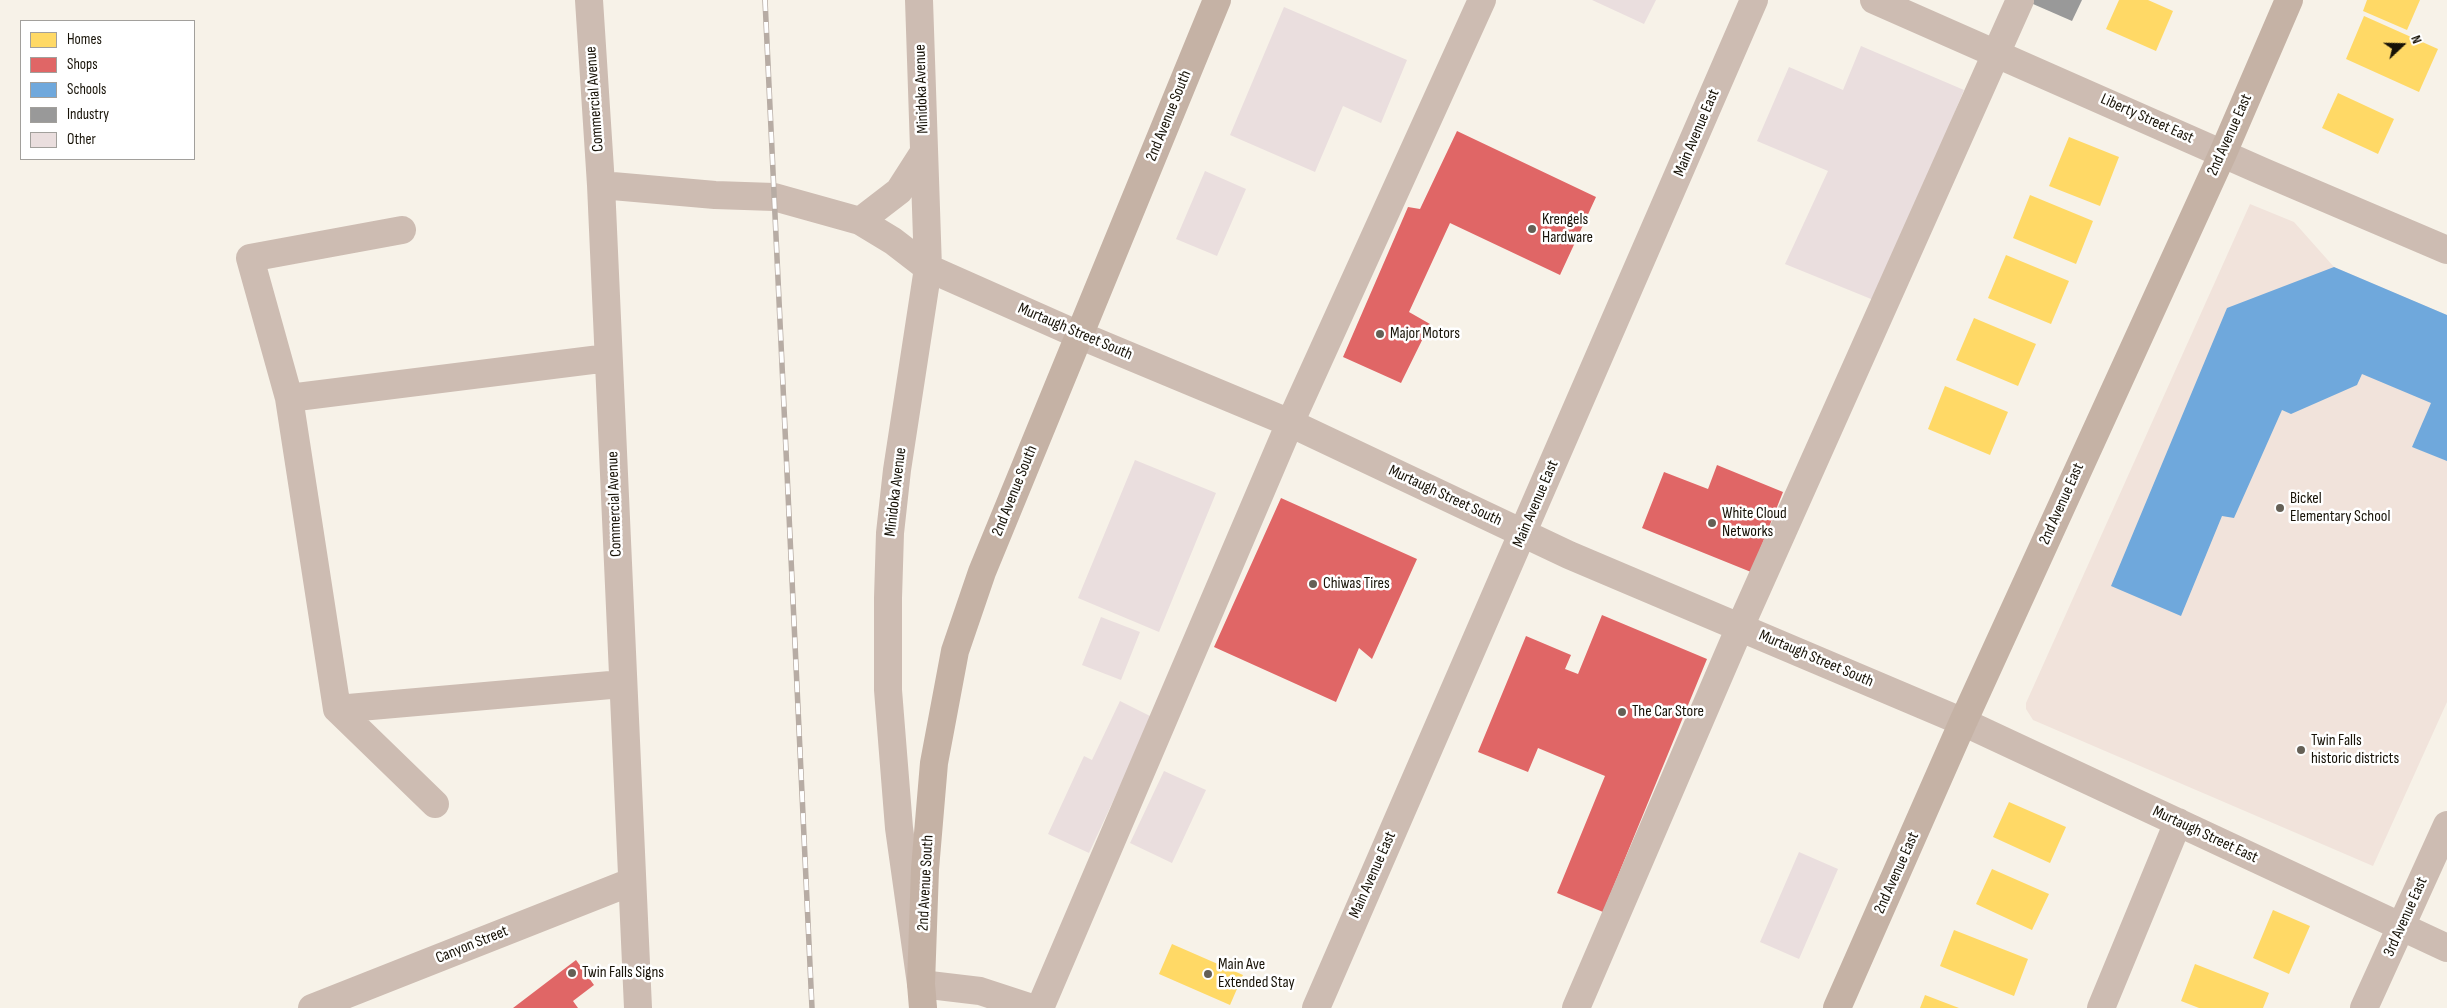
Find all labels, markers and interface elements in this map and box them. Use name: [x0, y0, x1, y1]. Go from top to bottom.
legend: [20, 20, 195, 160]
north arrow: [2377, 20, 2427, 70]
text: Homes: [67, 30, 102, 49]
text: N: [2407, 33, 2426, 46]
street label: Minidoka Avenue: [911, 44, 933, 134]
street label: Commercial Avenue: [582, 46, 608, 152]
text: Shops: [67, 55, 98, 74]
street label: 2nd Avenue South: [1142, 68, 1196, 164]
text: Schools: [67, 80, 106, 99]
street label: Main Avenue East: [1670, 87, 1724, 179]
street label: Liberty Street East: [2097, 90, 2197, 148]
street label: 2nd Avenue East: [2203, 91, 2257, 179]
text: Industry: [67, 105, 109, 124]
text: Other: [67, 130, 96, 149]
place label: Krengels Hardware: [1542, 210, 1593, 248]
marker: Krengels Hardware: [1526, 223, 1538, 235]
street label: Murtaugh Street South: [1015, 299, 1135, 365]
place label: Major Motors: [1390, 324, 1460, 344]
marker: Major Motors: [1374, 328, 1386, 340]
street label: 2nd Avenue South: [988, 443, 1042, 539]
street label: Minidoka Avenue: [881, 446, 911, 538]
street label: Commercial Avenue: [604, 451, 626, 557]
street label: Main Avenue East: [1509, 458, 1563, 550]
street label: 2nd Avenue East: [2035, 460, 2089, 548]
street label: Murtaugh Street South: [1385, 461, 1505, 531]
place label: Bickel Elementary School: [2290, 489, 2390, 527]
marker: Bickel Elementary School: [2274, 502, 2286, 514]
place label: White Cloud Networks: [1722, 504, 1787, 542]
marker: White Cloud Networks: [1706, 517, 1718, 529]
place label: Chiwas Tires: [1323, 574, 1390, 594]
marker: Chiwas Tires: [1307, 578, 1319, 590]
street label: Murtaugh Street South: [1756, 626, 1876, 692]
place label: The Car Store: [1632, 702, 1704, 722]
marker: The Car Store: [1616, 706, 1628, 718]
place label: Twin Falls historic districts: [2311, 731, 2399, 769]
marker: Twin Falls historic districts: [2295, 744, 2307, 756]
street label: Murtaugh Street East: [2149, 802, 2261, 868]
street label: Main Avenue East: [1345, 829, 1401, 921]
street label: 2nd Avenue East: [1870, 829, 1924, 917]
street label: 2nd Avenue South: [914, 834, 938, 932]
street label: 3rd Avenue East: [2380, 874, 2432, 960]
street label: Canyon Street: [433, 922, 511, 968]
place label: Main Ave Extended Stay: [1218, 955, 1295, 993]
place label: Twin Falls Signs: [582, 963, 664, 983]
marker: Twin Falls Signs: [566, 967, 578, 979]
marker: Main Ave Extended Stay: [1202, 968, 1214, 980]

